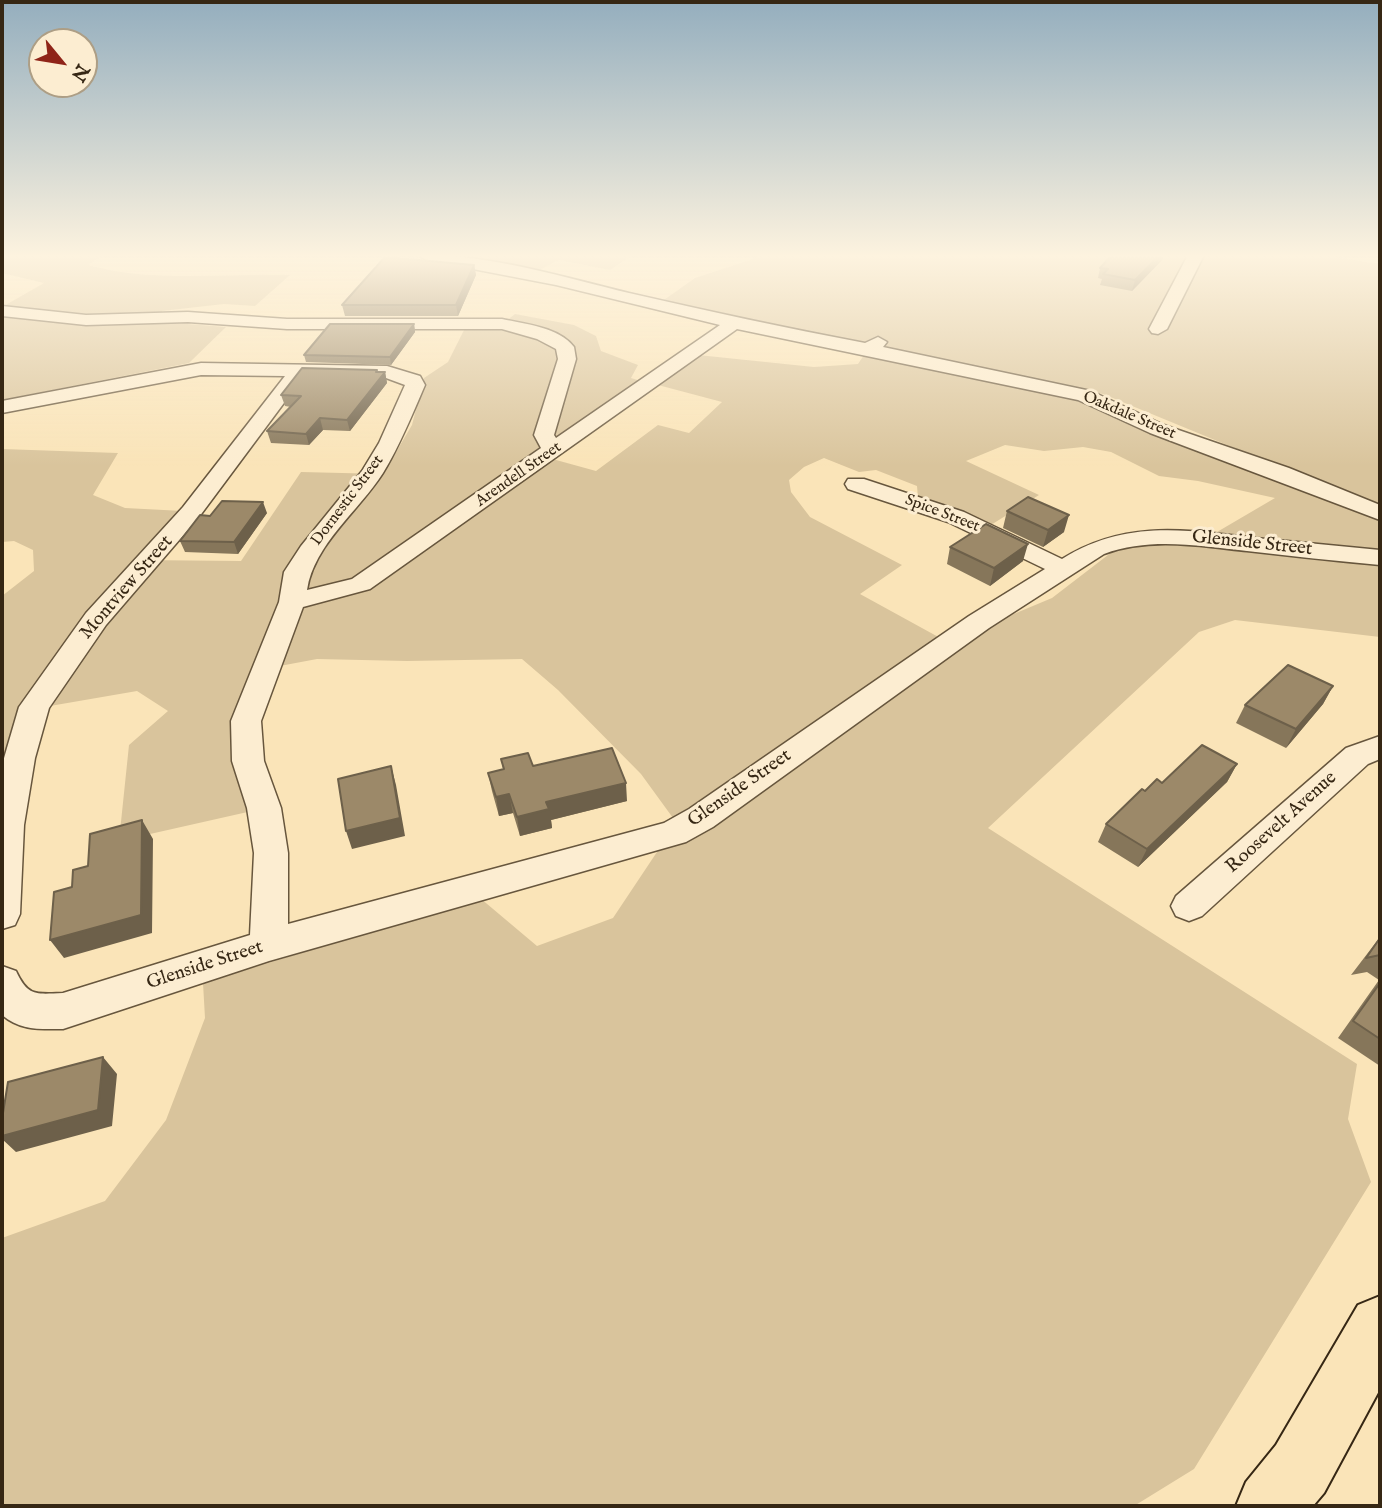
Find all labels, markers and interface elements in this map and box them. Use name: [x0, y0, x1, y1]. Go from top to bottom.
north arrow: [28, 28, 98, 98]
text: N: [65, 59, 94, 86]
street label: Oakdale Street: [1080, 388, 1178, 444]
street label: Arendell Street: [472, 438, 566, 512]
street label: Dornestic Street: [308, 452, 388, 550]
street label: Spice Street: [902, 491, 982, 537]
street label: Glenside Street: [1191, 526, 1313, 562]
street label: Montview Street: [76, 531, 178, 645]
street label: Glenside Street: [684, 745, 796, 833]
street label: Roosevelt Avenue: [1222, 767, 1342, 879]
street label: Glenside Street: [144, 936, 266, 996]

